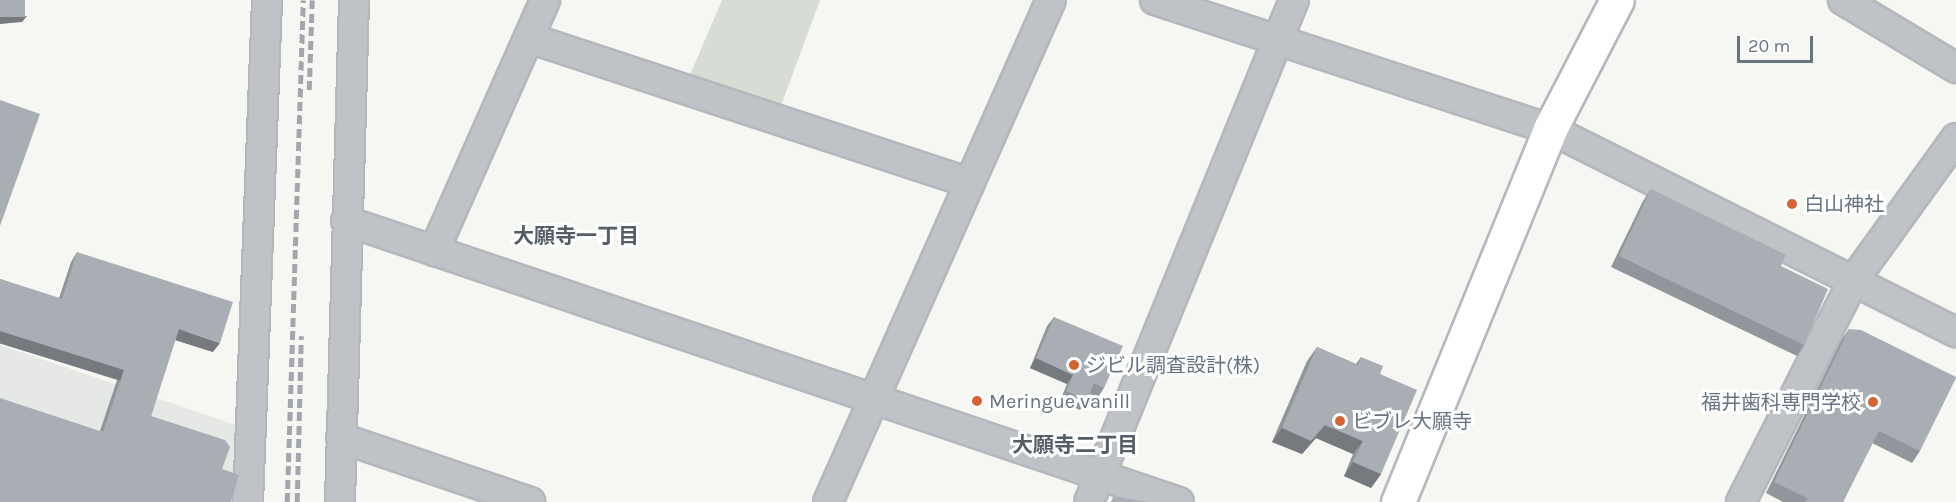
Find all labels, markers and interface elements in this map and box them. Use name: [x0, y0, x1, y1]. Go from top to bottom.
scale bar: [1740, 24, 1816, 62]
text: 20 m: [1748, 35, 1790, 57]
place label: 白山神社: [1804, 192, 1884, 216]
marker: 白山神社: [1785, 197, 1799, 211]
district label: 大願寺一丁目: [513, 223, 639, 249]
place label: ジビル調査設計(株): [1086, 353, 1260, 377]
marker: ジビル調査設計(株): [1067, 358, 1081, 372]
place label: Meringue vanill: [989, 389, 1130, 413]
place label: 福井歯科専門学校: [1701, 390, 1861, 414]
marker: Meringue vanill: [970, 394, 984, 408]
marker: 福井歯科専門学校: [1866, 395, 1880, 409]
place label: ビブレ大願寺: [1352, 409, 1472, 433]
marker: ビブレ大願寺: [1333, 414, 1347, 428]
district label: 大願寺二丁目: [1012, 432, 1138, 458]

